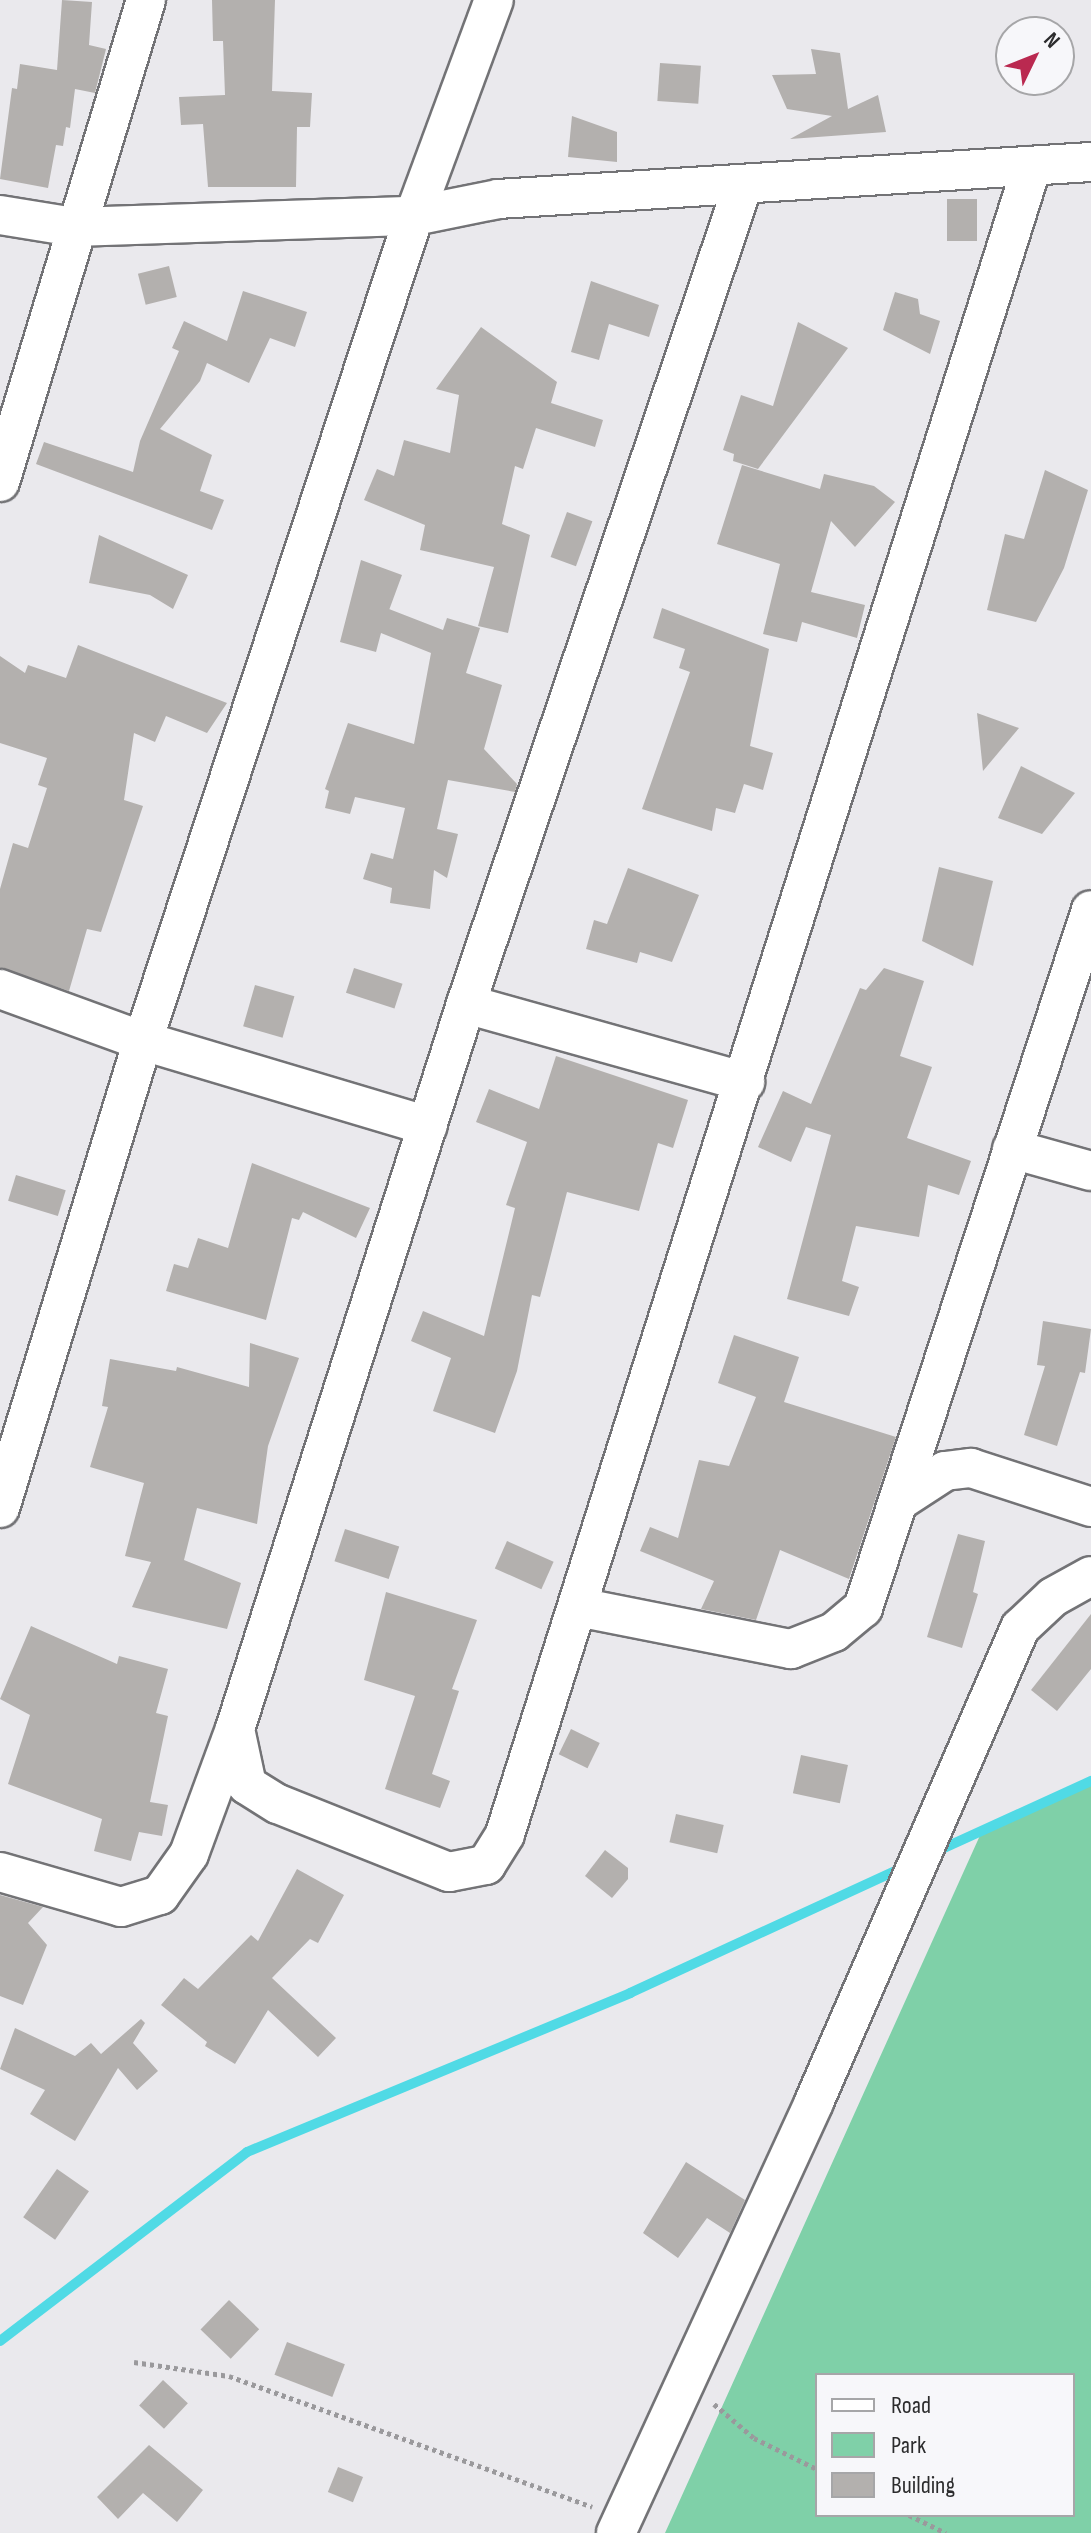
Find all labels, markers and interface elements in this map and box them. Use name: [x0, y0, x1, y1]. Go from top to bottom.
north arrow: [995, 16, 1075, 96]
text: N: [1038, 27, 1065, 54]
legend: [815, 2373, 1075, 2517]
text: Road: [891, 2391, 931, 2420]
text: Park: [891, 2431, 926, 2460]
text: Building: [891, 2471, 955, 2500]

